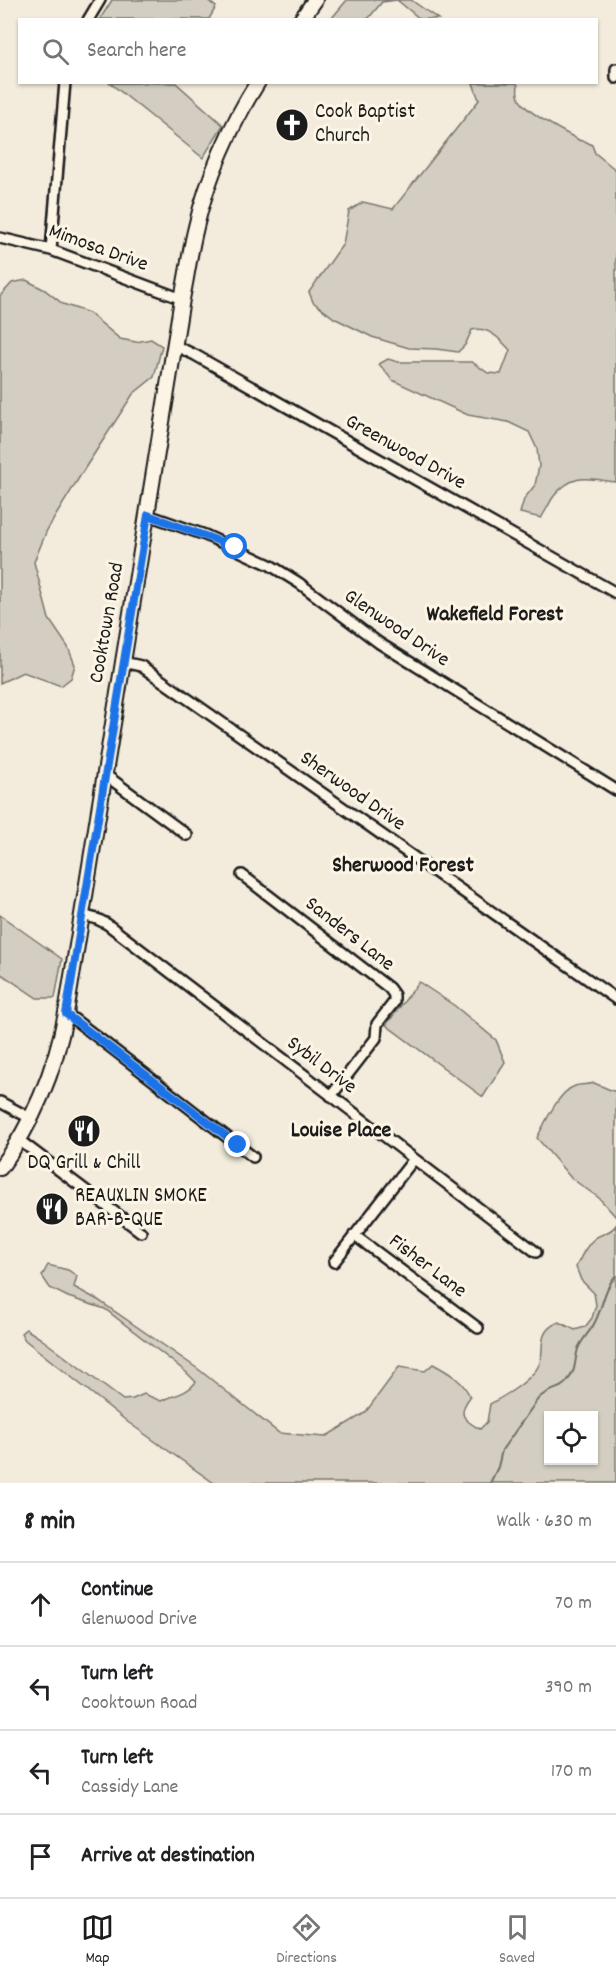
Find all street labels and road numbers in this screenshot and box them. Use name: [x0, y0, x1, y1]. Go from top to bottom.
street label: Mimosa Drive: [44, 217, 152, 281]
street label: Greenwood Drive: [339, 407, 471, 499]
street label: Cooktown Road: [83, 560, 133, 686]
street label: Glenwood Drive: [337, 582, 455, 676]
street label: Sherwood Drive: [293, 744, 411, 840]
street label: Sanders Lane: [298, 890, 400, 980]
street label: Sybil Drive: [280, 1030, 362, 1102]
street label: Fisher Lane: [382, 1228, 472, 1306]

